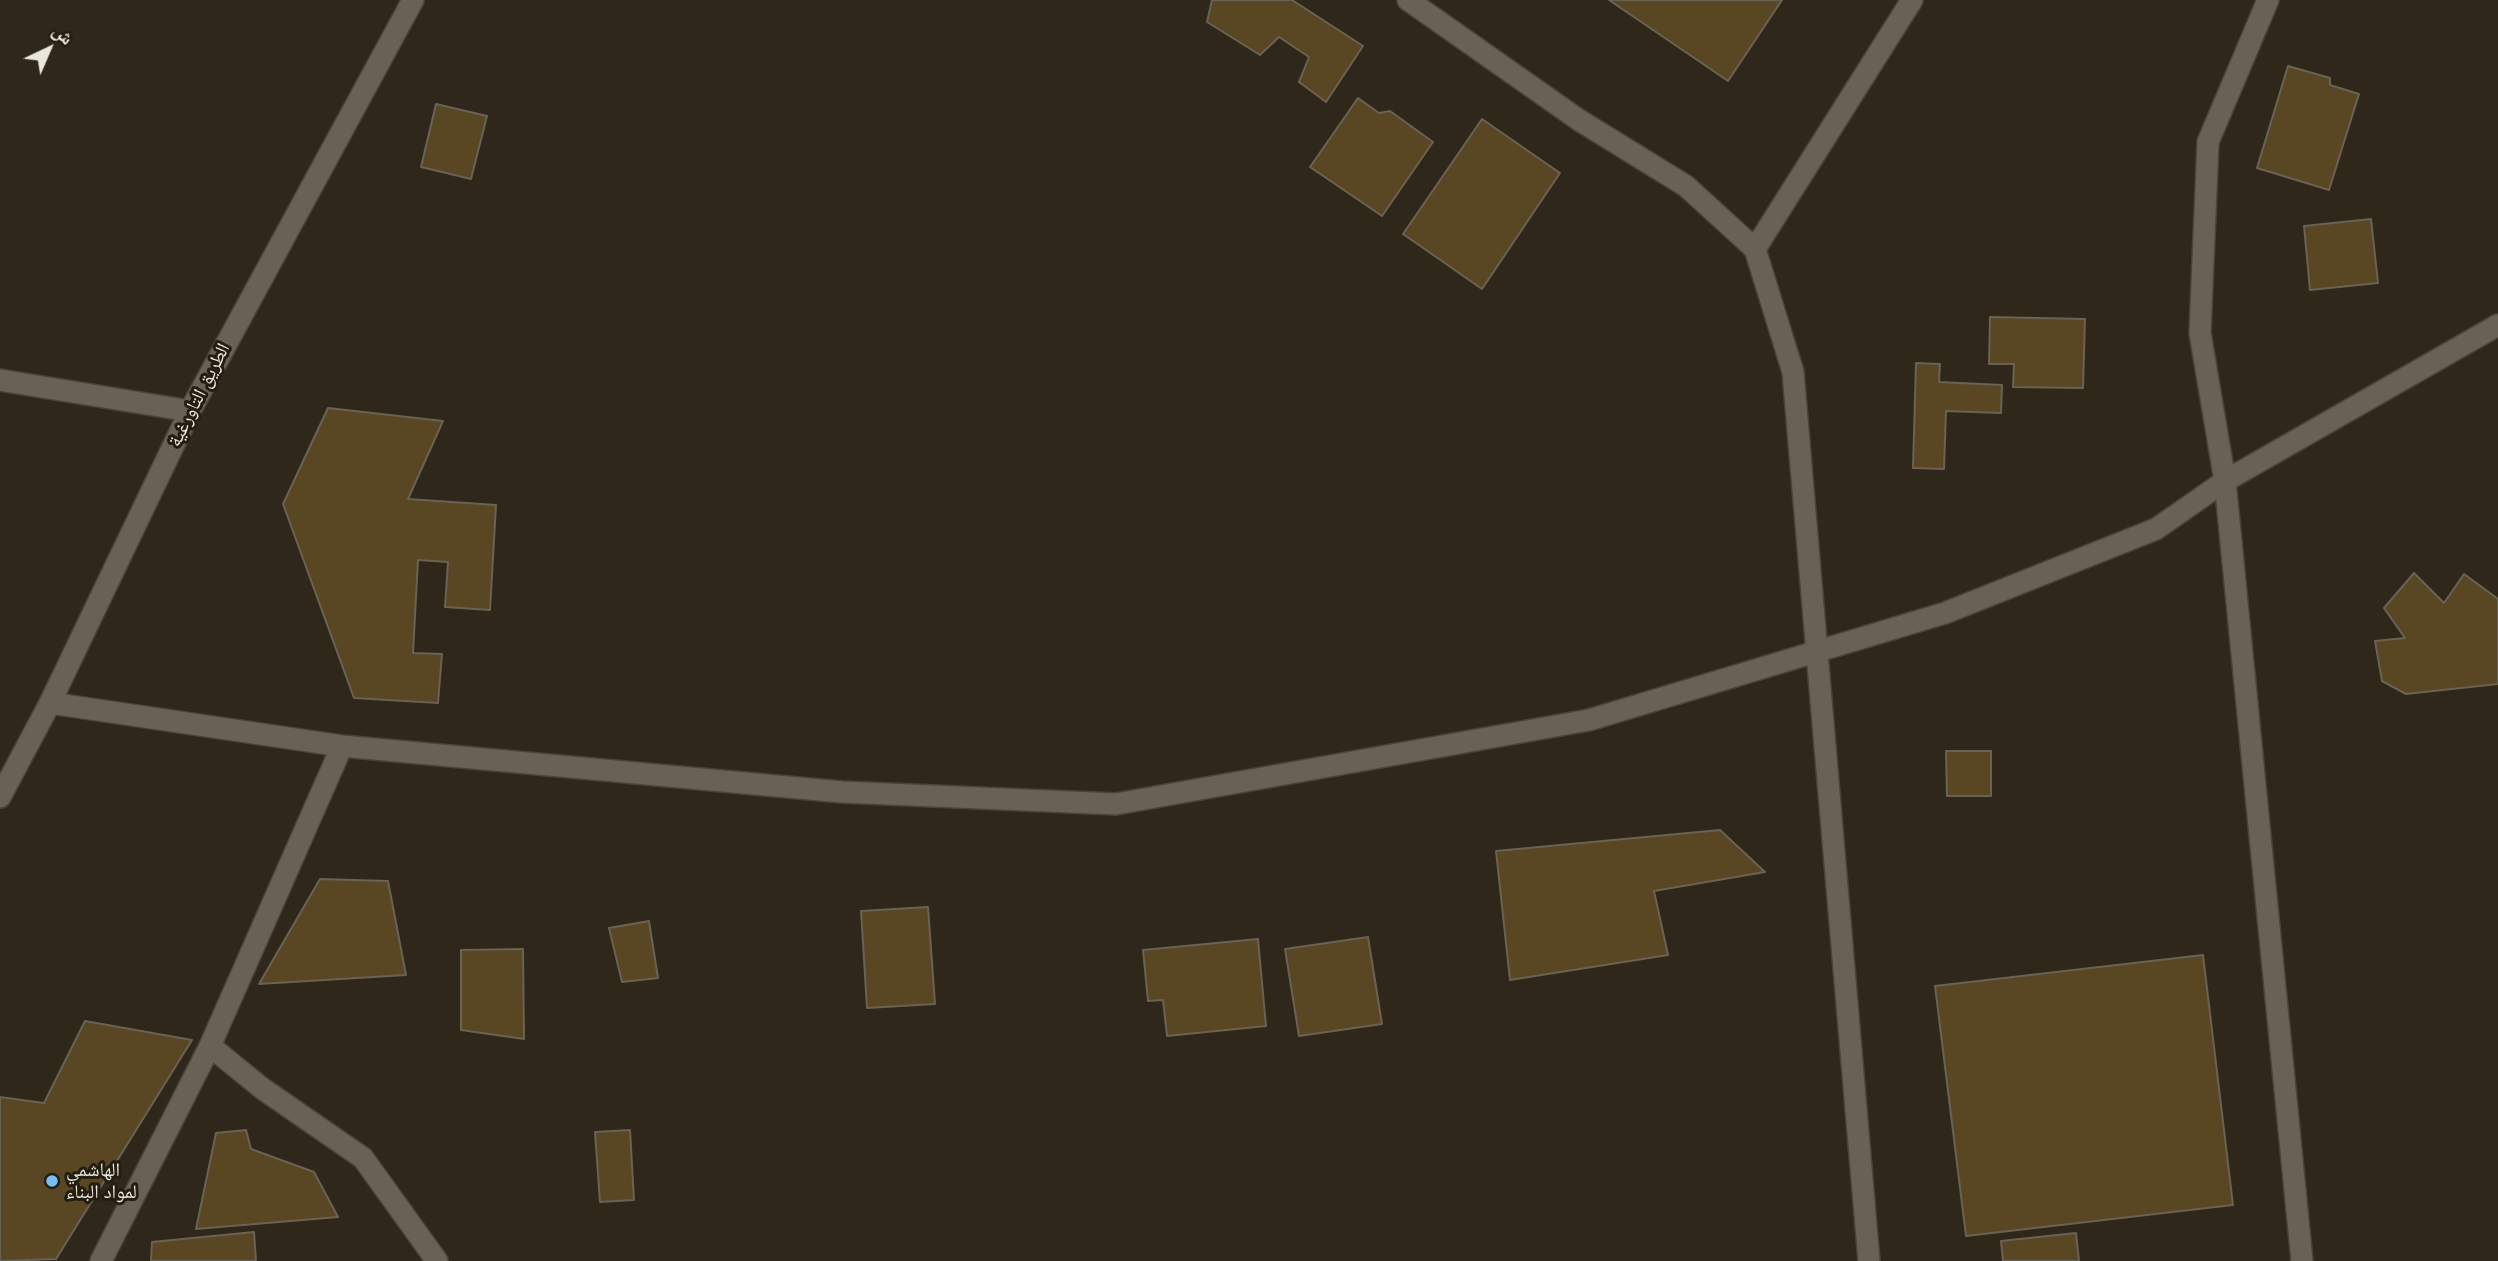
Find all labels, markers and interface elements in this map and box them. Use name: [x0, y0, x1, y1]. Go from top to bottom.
north arrow: [14, 14, 84, 84]
text: ش: [48, 18, 79, 50]
street label: الطريق التاورغية: [163, 339, 235, 451]
place label: الهاشمي لمواد البناء: [66, 1159, 137, 1203]
marker: الهاشمي لمواد البناء: [44, 1173, 60, 1189]

